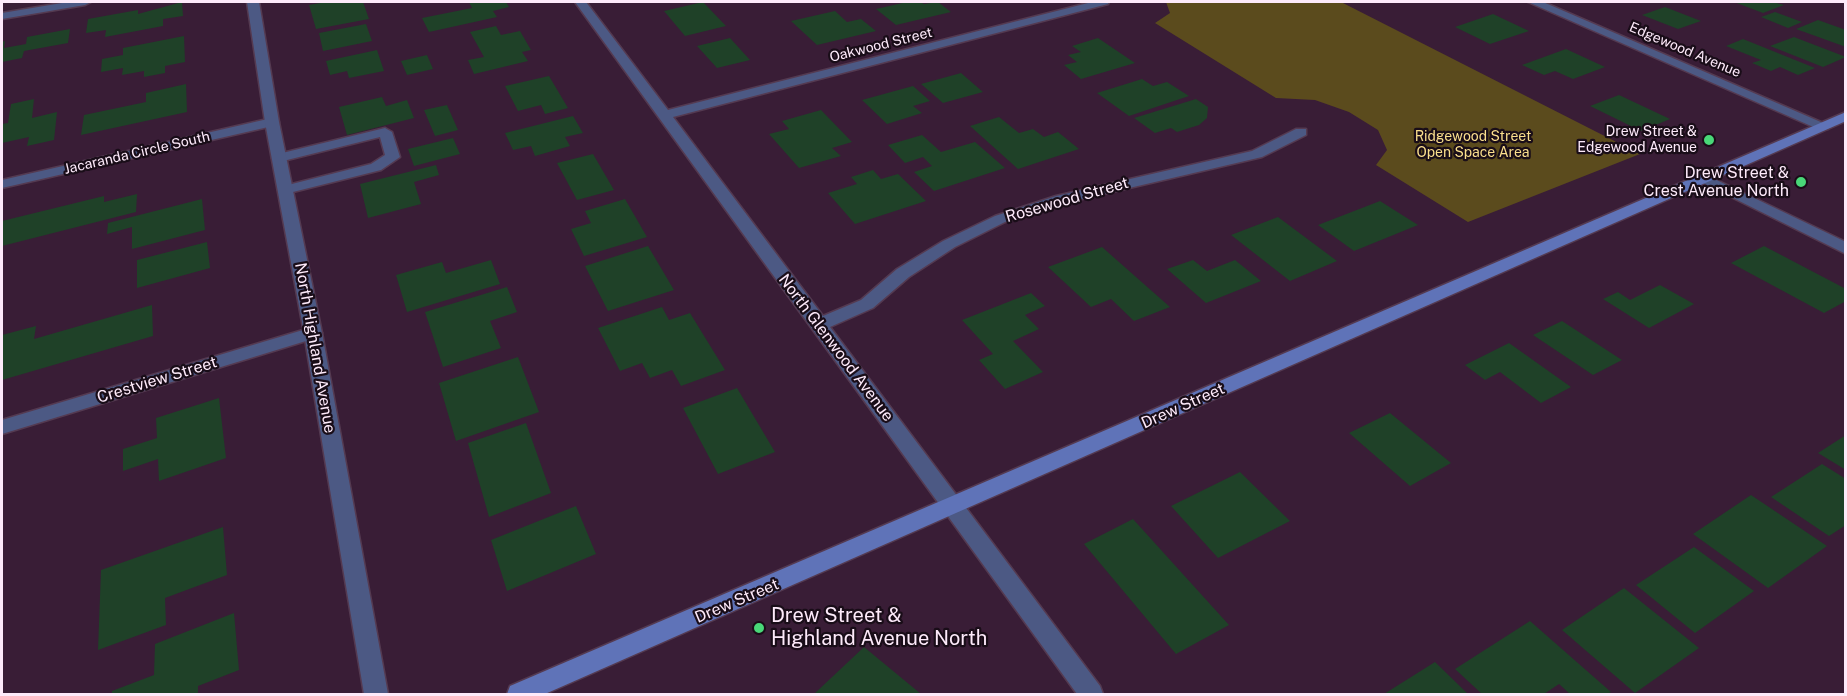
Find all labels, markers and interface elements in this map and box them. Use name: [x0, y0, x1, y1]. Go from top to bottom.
street label: Edgewood Avenue: [1627, 19, 1743, 81]
street label: Oakwood Street: [828, 24, 934, 66]
place label: Drew Street & Edgewood Avenue: [1577, 124, 1697, 156]
street label: Jacaranda Circle South: [62, 128, 212, 178]
park label: Ridgewood Street Open Space Area: [1415, 129, 1531, 162]
marker: Drew Street & Edgewood Avenue: [1702, 133, 1716, 147]
place label: Drew Street & Crest Avenue North: [1644, 163, 1789, 201]
street label: Rosewood Street: [1003, 173, 1131, 227]
marker: Drew Street & Crest Avenue North: [1794, 175, 1808, 189]
street label: North Highland Avenue: [291, 261, 339, 435]
street label: North Glenwood Avenue: [774, 271, 898, 425]
street label: Crestview Street: [95, 353, 219, 407]
street label: Drew Street: [1138, 379, 1228, 433]
street label: Drew Street: [692, 575, 782, 627]
place label: Drew Street & Highland Avenue North: [771, 604, 987, 651]
marker: Drew Street & Highland Avenue North: [752, 621, 766, 635]

